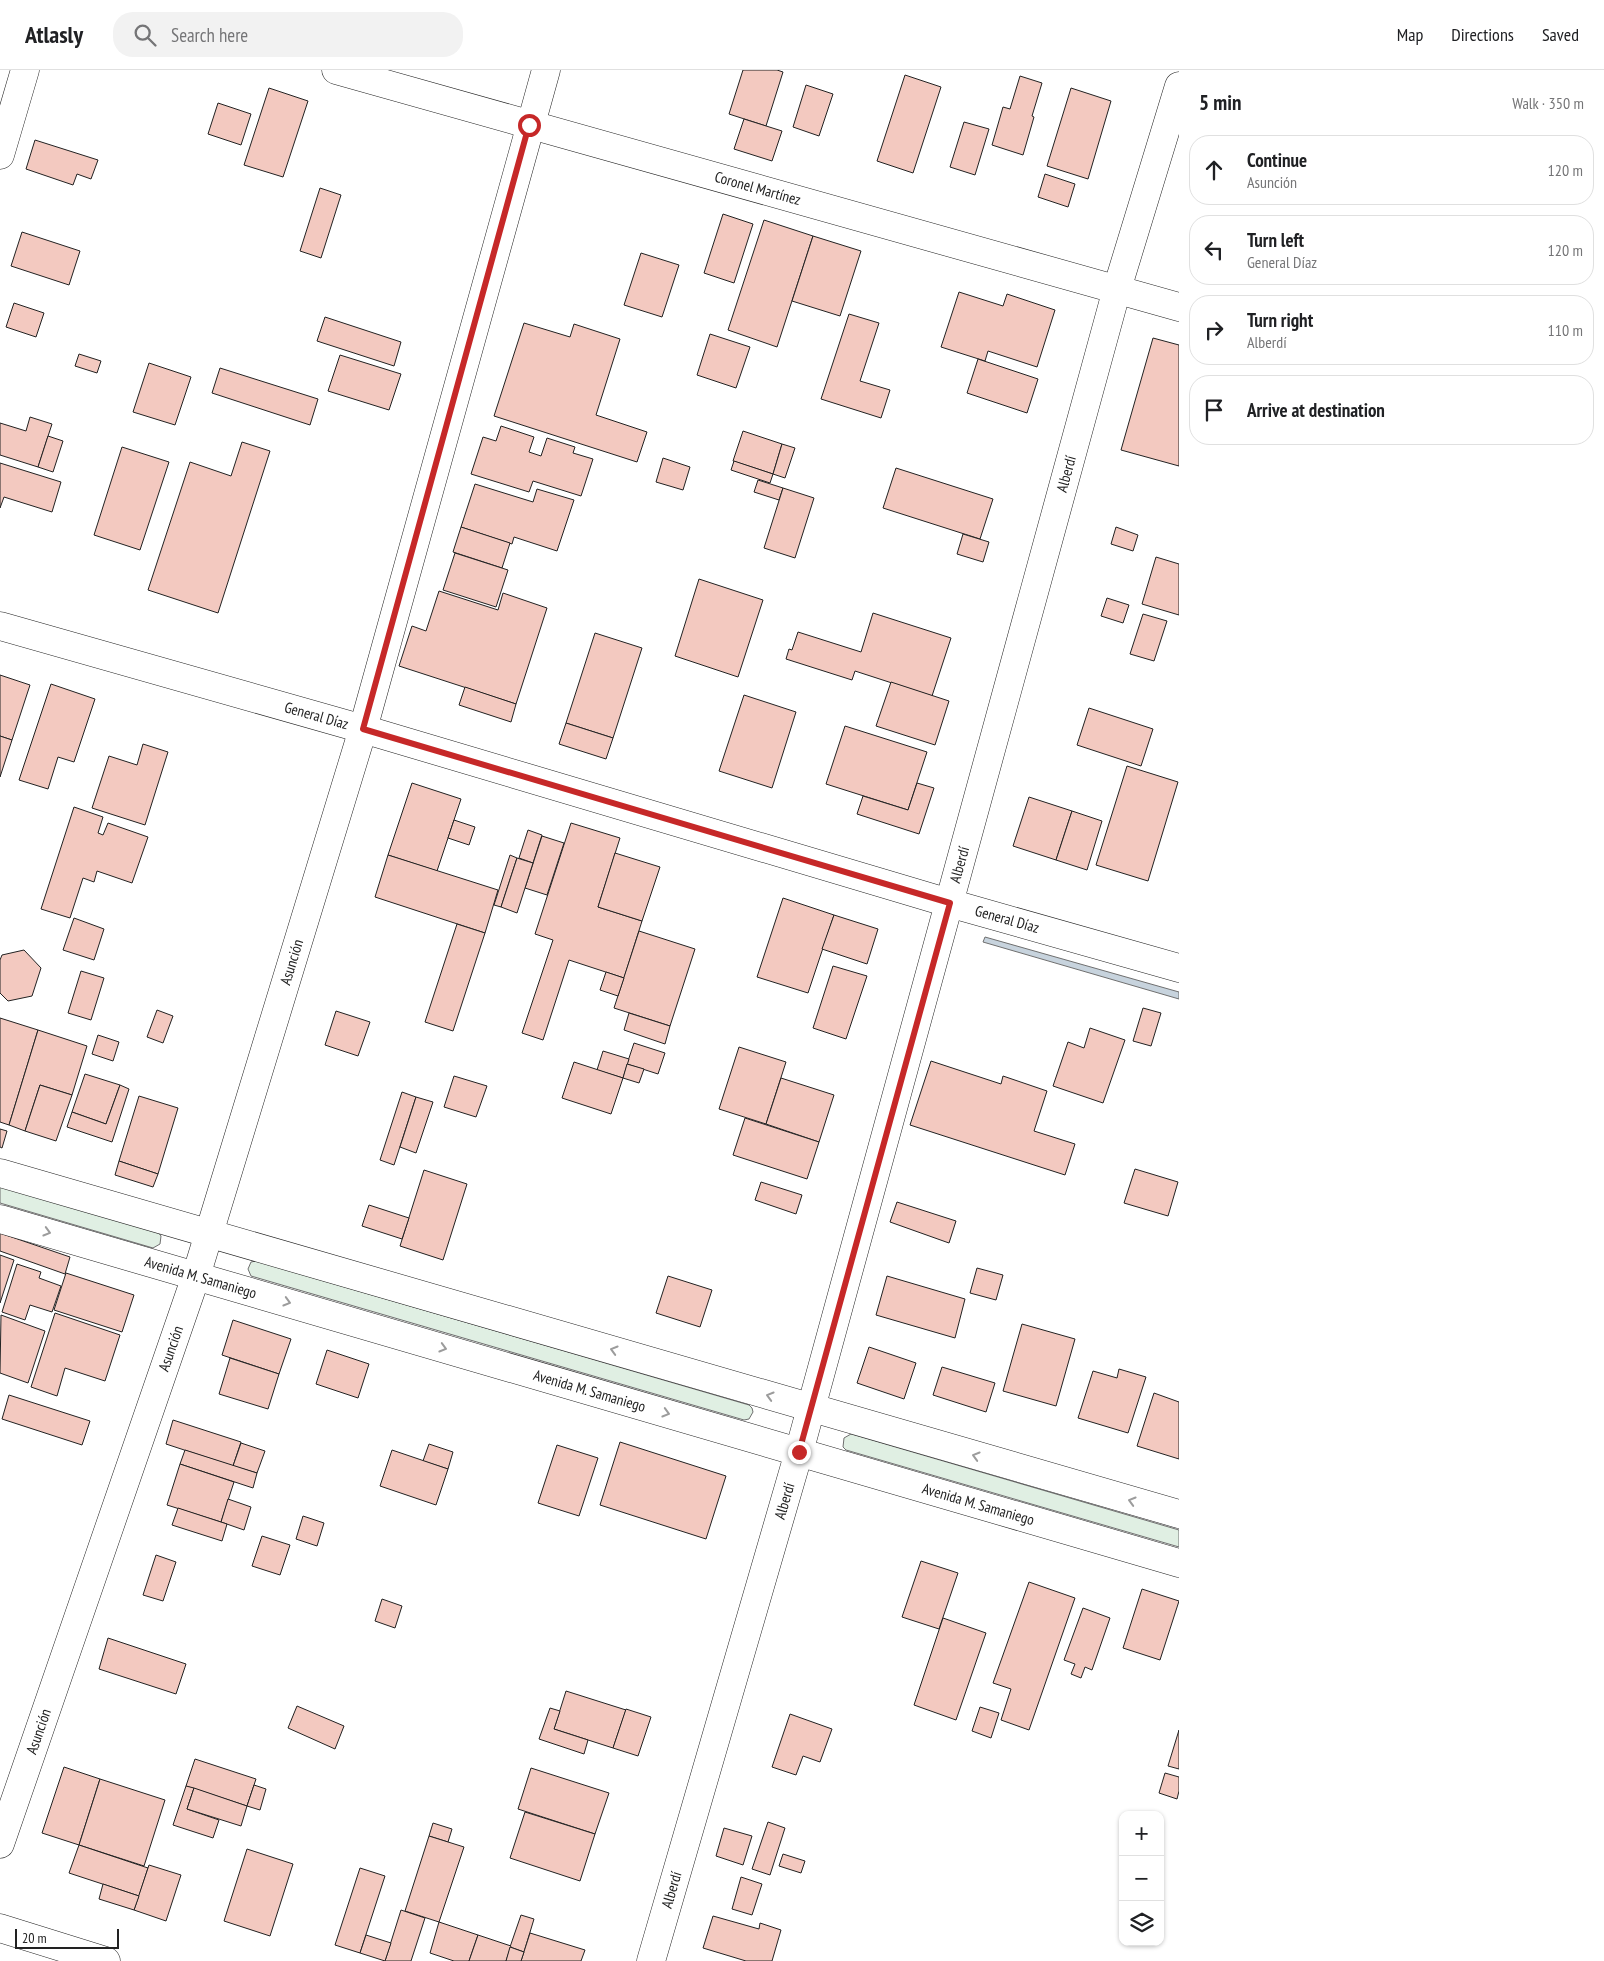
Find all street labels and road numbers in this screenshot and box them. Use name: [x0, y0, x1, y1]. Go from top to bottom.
street label: Coronel Martínez: [713, 167, 803, 209]
street label: Alberdí: [1052, 453, 1080, 494]
street label: General Díaz: [282, 697, 351, 733]
street label: Alberdí: [945, 843, 973, 885]
street label: General Díaz: [973, 901, 1041, 937]
street label: Asunción: [275, 937, 307, 987]
street label: Avenida M. Samaniego: [143, 1252, 259, 1302]
street label: Asunción: [154, 1323, 187, 1374]
street label: Avenida M. Samaniego: [531, 1365, 648, 1416]
street label: Avenida M. Samaniego: [920, 1479, 1037, 1529]
street label: Alberdí: [770, 1480, 799, 1521]
street label: Asunción: [22, 1706, 55, 1757]
street label: Alberdí: [657, 1869, 686, 1910]

